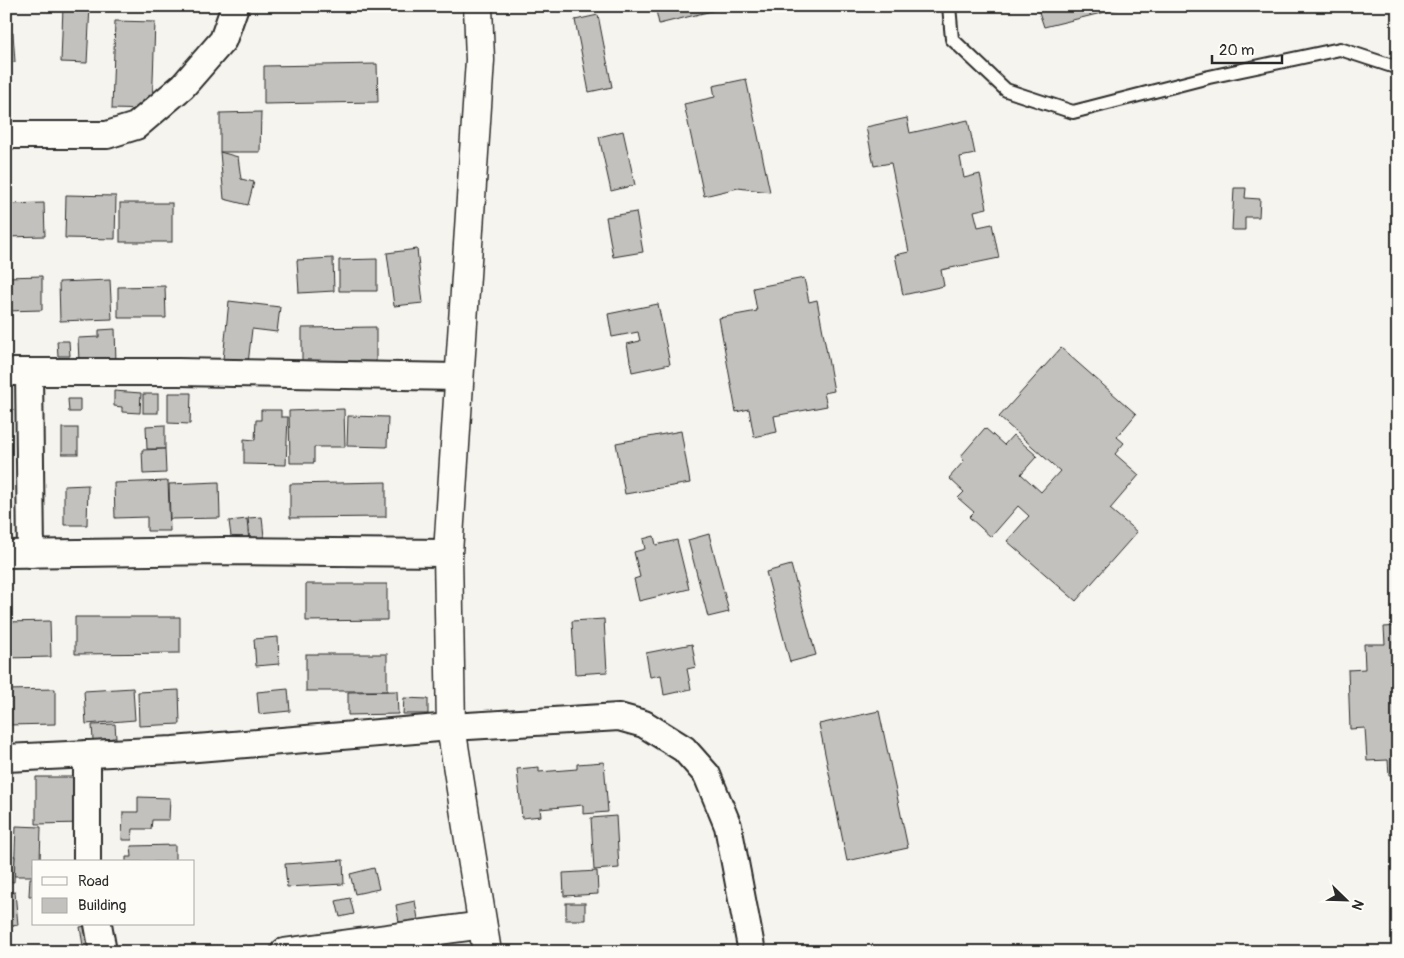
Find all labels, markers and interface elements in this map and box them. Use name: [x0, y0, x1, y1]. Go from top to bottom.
scale bar: [1212, 32, 1282, 64]
text: 20 m: [1219, 41, 1254, 60]
legend: [32, 860, 195, 926]
text: Road: [78, 872, 109, 891]
north arrow: [1322, 876, 1372, 926]
text: Building: [78, 896, 126, 915]
text: N: [1348, 897, 1367, 913]

